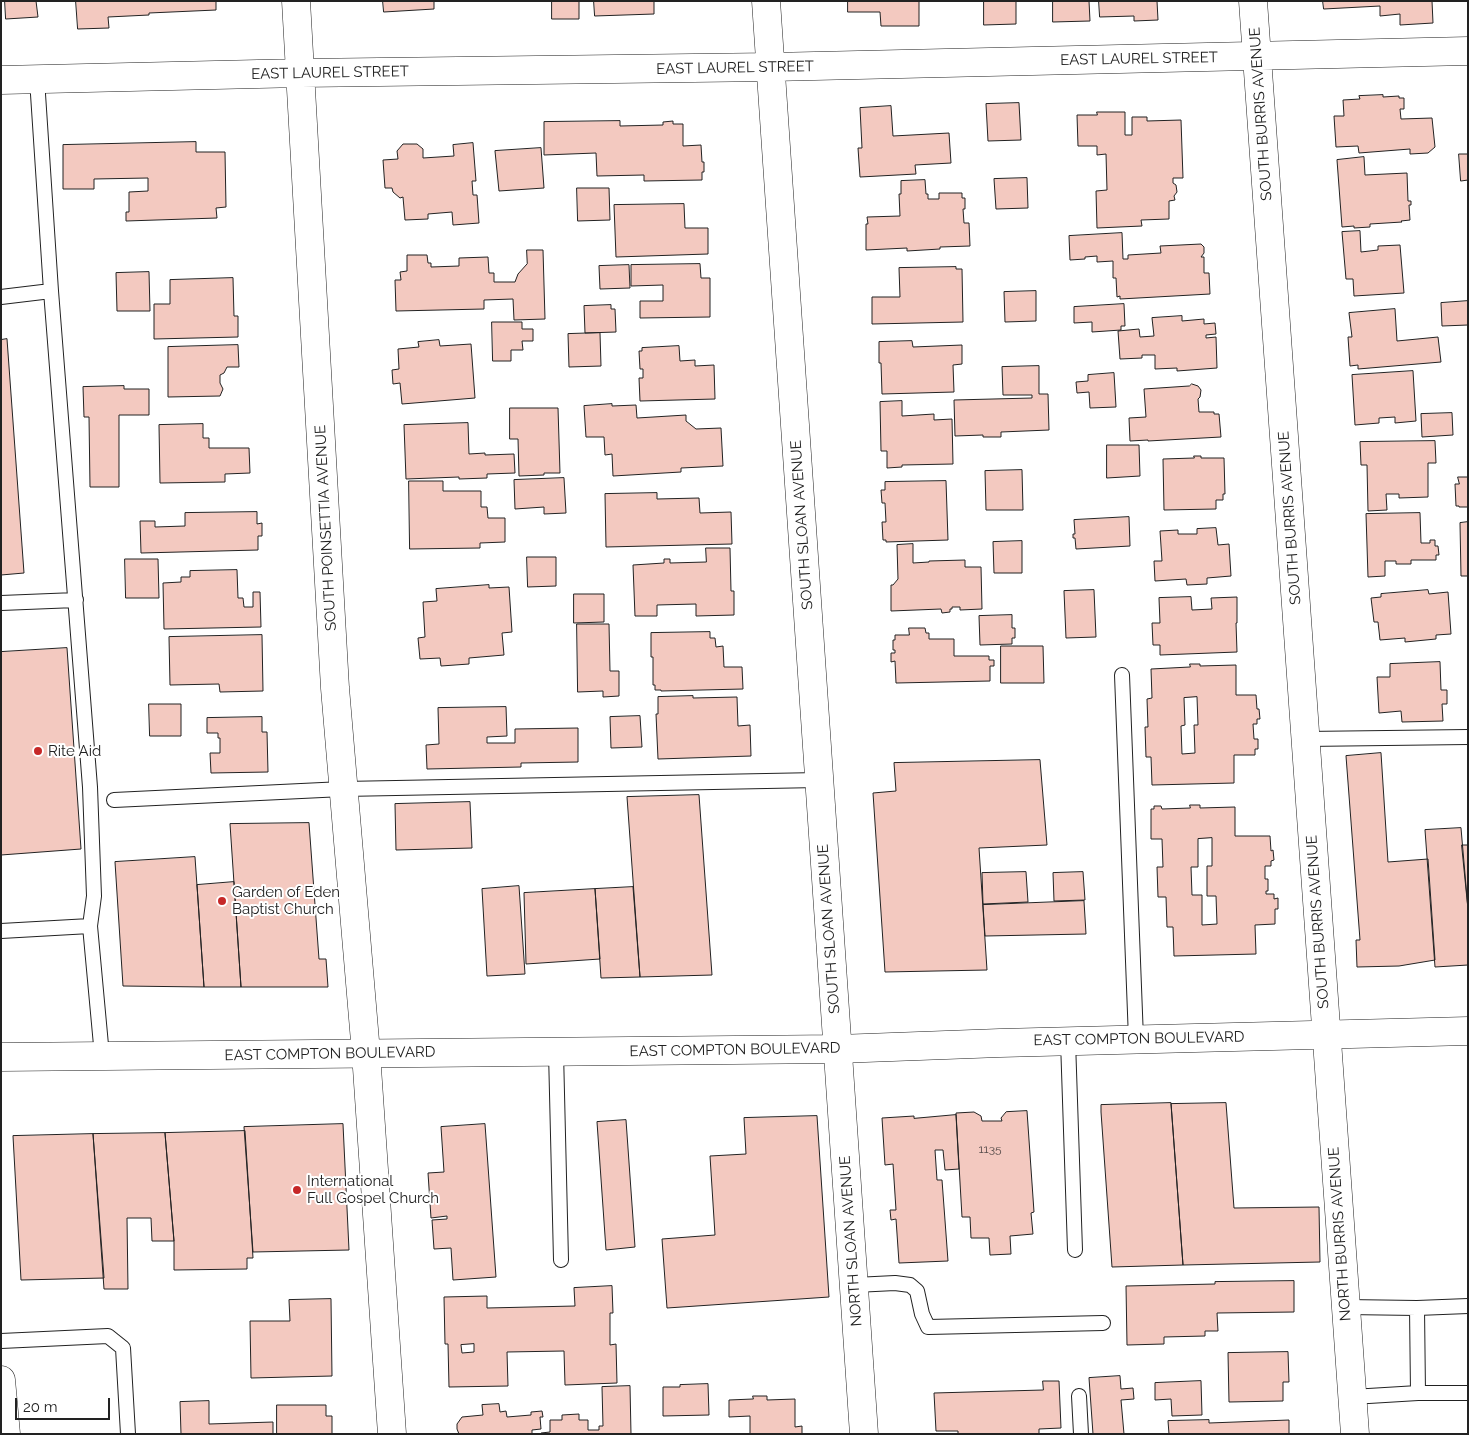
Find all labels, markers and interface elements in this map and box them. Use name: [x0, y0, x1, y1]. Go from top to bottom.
street label: SOUTH BURRIS AVENUE: [1246, 27, 1276, 201]
street label: EAST LAUREL STREET: [1060, 49, 1218, 69]
street label: EAST LAUREL STREET: [656, 58, 814, 78]
street label: EAST LAUREL STREET: [251, 63, 409, 83]
street label: SOUTH POINSETTIA AVENUE: [312, 424, 340, 632]
street label: SOUTH BURRIS AVENUE: [1275, 431, 1305, 605]
street label: SOUTH SLOAN AVENUE: [787, 439, 817, 611]
place label: Rite Aid: [48, 742, 101, 760]
marker: Rite Aid: [32, 745, 44, 757]
street label: SOUTH BURRIS AVENUE: [1303, 835, 1333, 1009]
street label: SOUTH SLOAN AVENUE: [814, 843, 844, 1015]
place label: Garden of Eden Baptist Church: [232, 883, 340, 918]
marker: Garden of Eden Baptist Church: [216, 895, 228, 907]
street label: EAST COMPTON BOULEVARD: [1033, 1028, 1245, 1050]
street label: EAST COMPTON BOULEVARD: [629, 1039, 841, 1061]
street label: EAST COMPTON BOULEVARD: [224, 1043, 436, 1065]
house number: 1135: [978, 1142, 1002, 1156]
street label: NORTH BURRIS AVENUE: [1325, 1146, 1355, 1322]
street label: NORTH SLOAN AVENUE: [836, 1155, 866, 1327]
place label: International Full Gospel Church: [307, 1172, 439, 1207]
marker: International Full Gospel Church: [291, 1184, 303, 1196]
scale bar: [18, 1388, 112, 1420]
text: 20 m: [23, 1398, 58, 1416]

